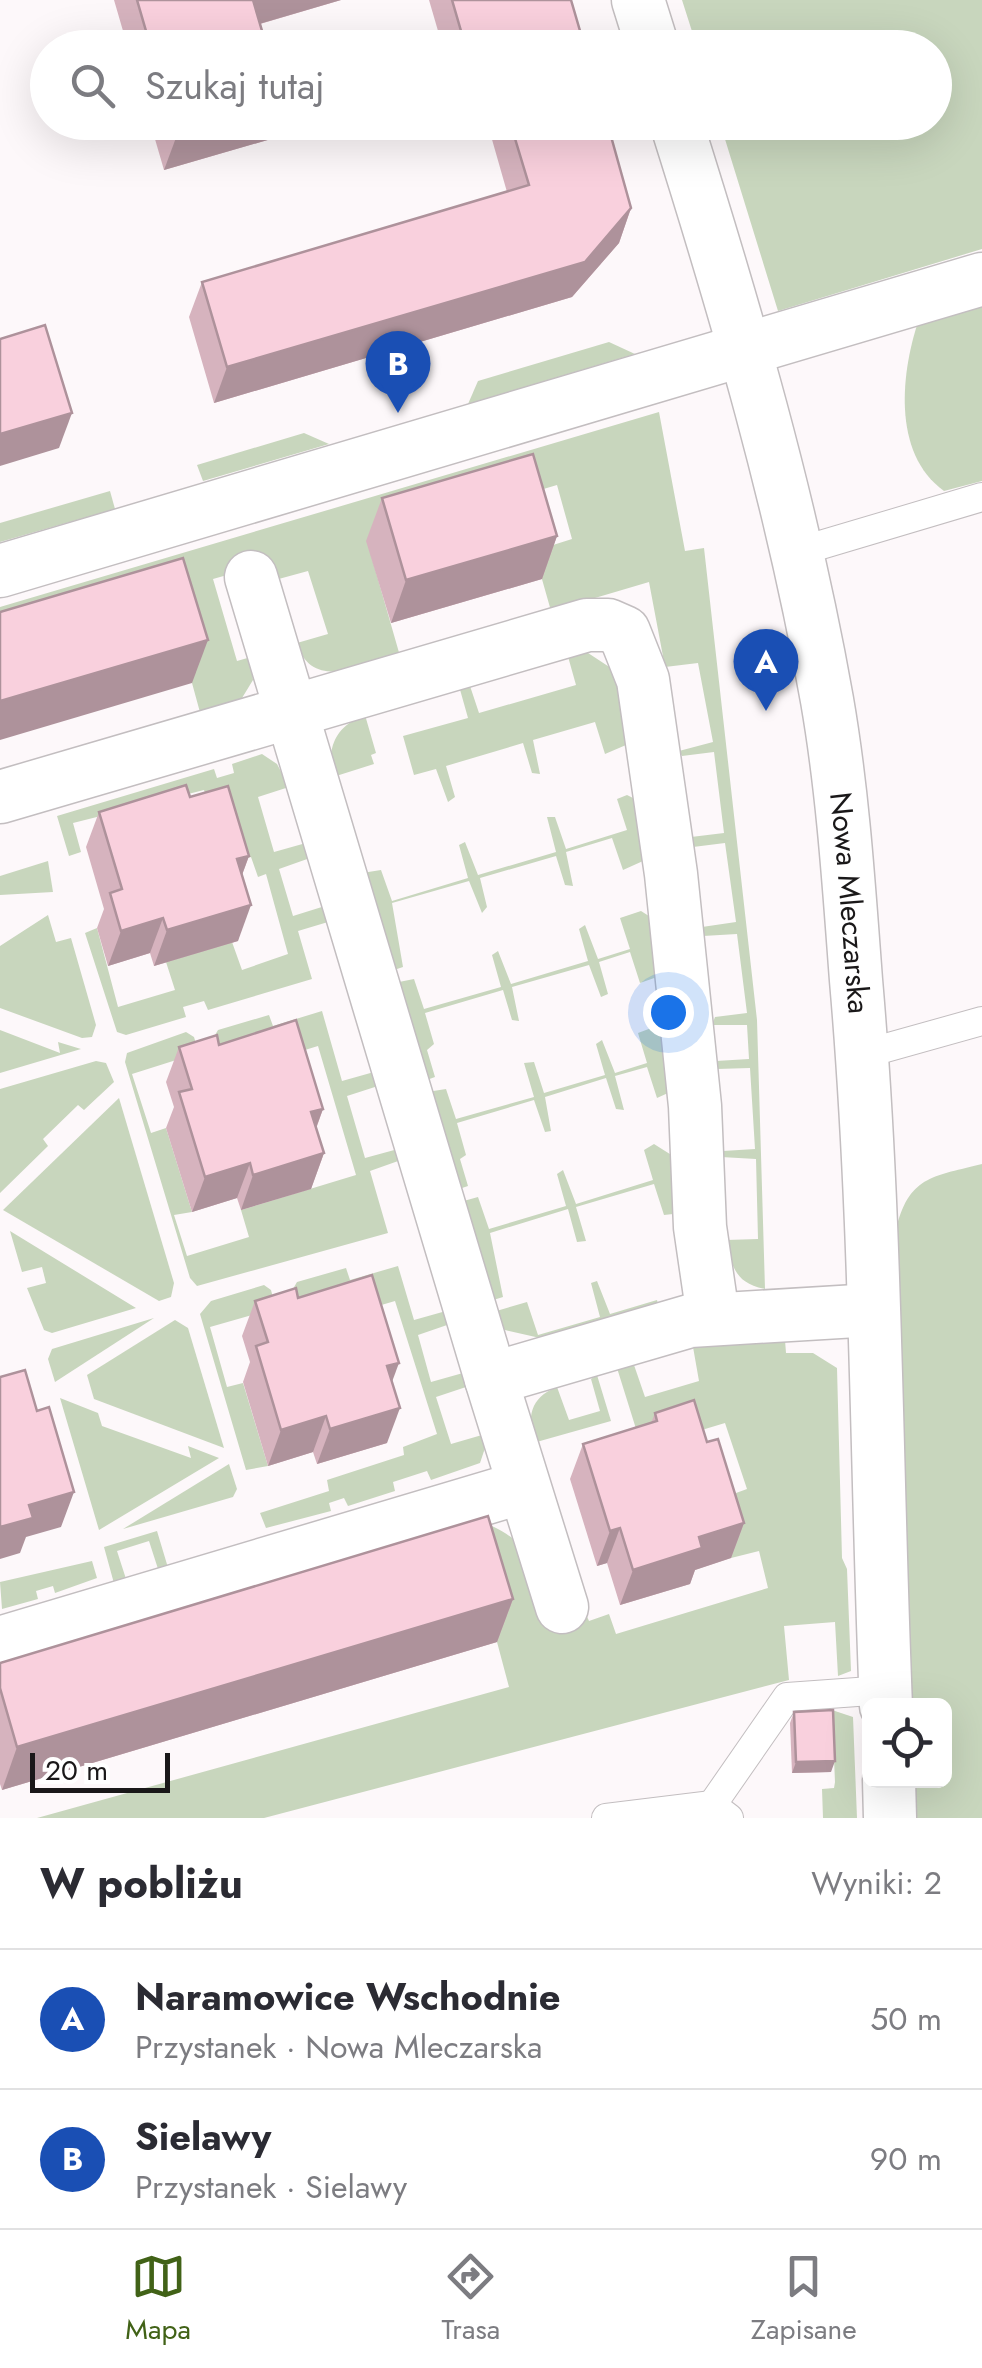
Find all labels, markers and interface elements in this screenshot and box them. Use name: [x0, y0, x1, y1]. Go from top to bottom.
search box: [30, 30, 952, 140]
icon: search: [65, 58, 120, 113]
text: Szukaj tutaj: [145, 58, 325, 113]
pin: B: [366, 330, 430, 413]
pin: A: [734, 628, 798, 711]
street label: Nowa Mleczarska: [819, 790, 881, 1015]
your location: [643, 987, 694, 1038]
map controls: [862, 1698, 952, 1788]
button: locate: [862, 1698, 952, 1788]
scale bar: [30, 1748, 170, 1792]
text: 20 m: [45, 1750, 108, 1791]
text: W pobliżu: [40, 1853, 243, 1914]
text: Wyniki: 2: [811, 1860, 942, 1906]
text: Naramowice Wschodnie: [135, 1969, 561, 2024]
text: A: [61, 1996, 84, 2042]
text: 50 m: [870, 1996, 942, 2042]
text: Przystanek · Nowa Mleczarska: [135, 2024, 542, 2070]
text: Sielawy: [135, 2109, 271, 2164]
text: B: [62, 2136, 83, 2182]
text: 90 m: [870, 2136, 942, 2182]
text: Przystanek · Sielawy: [135, 2164, 407, 2210]
tab: Mapa: [125, 2249, 191, 2350]
tab: Trasa: [442, 2249, 500, 2350]
tab: Zapisane: [751, 2249, 857, 2350]

